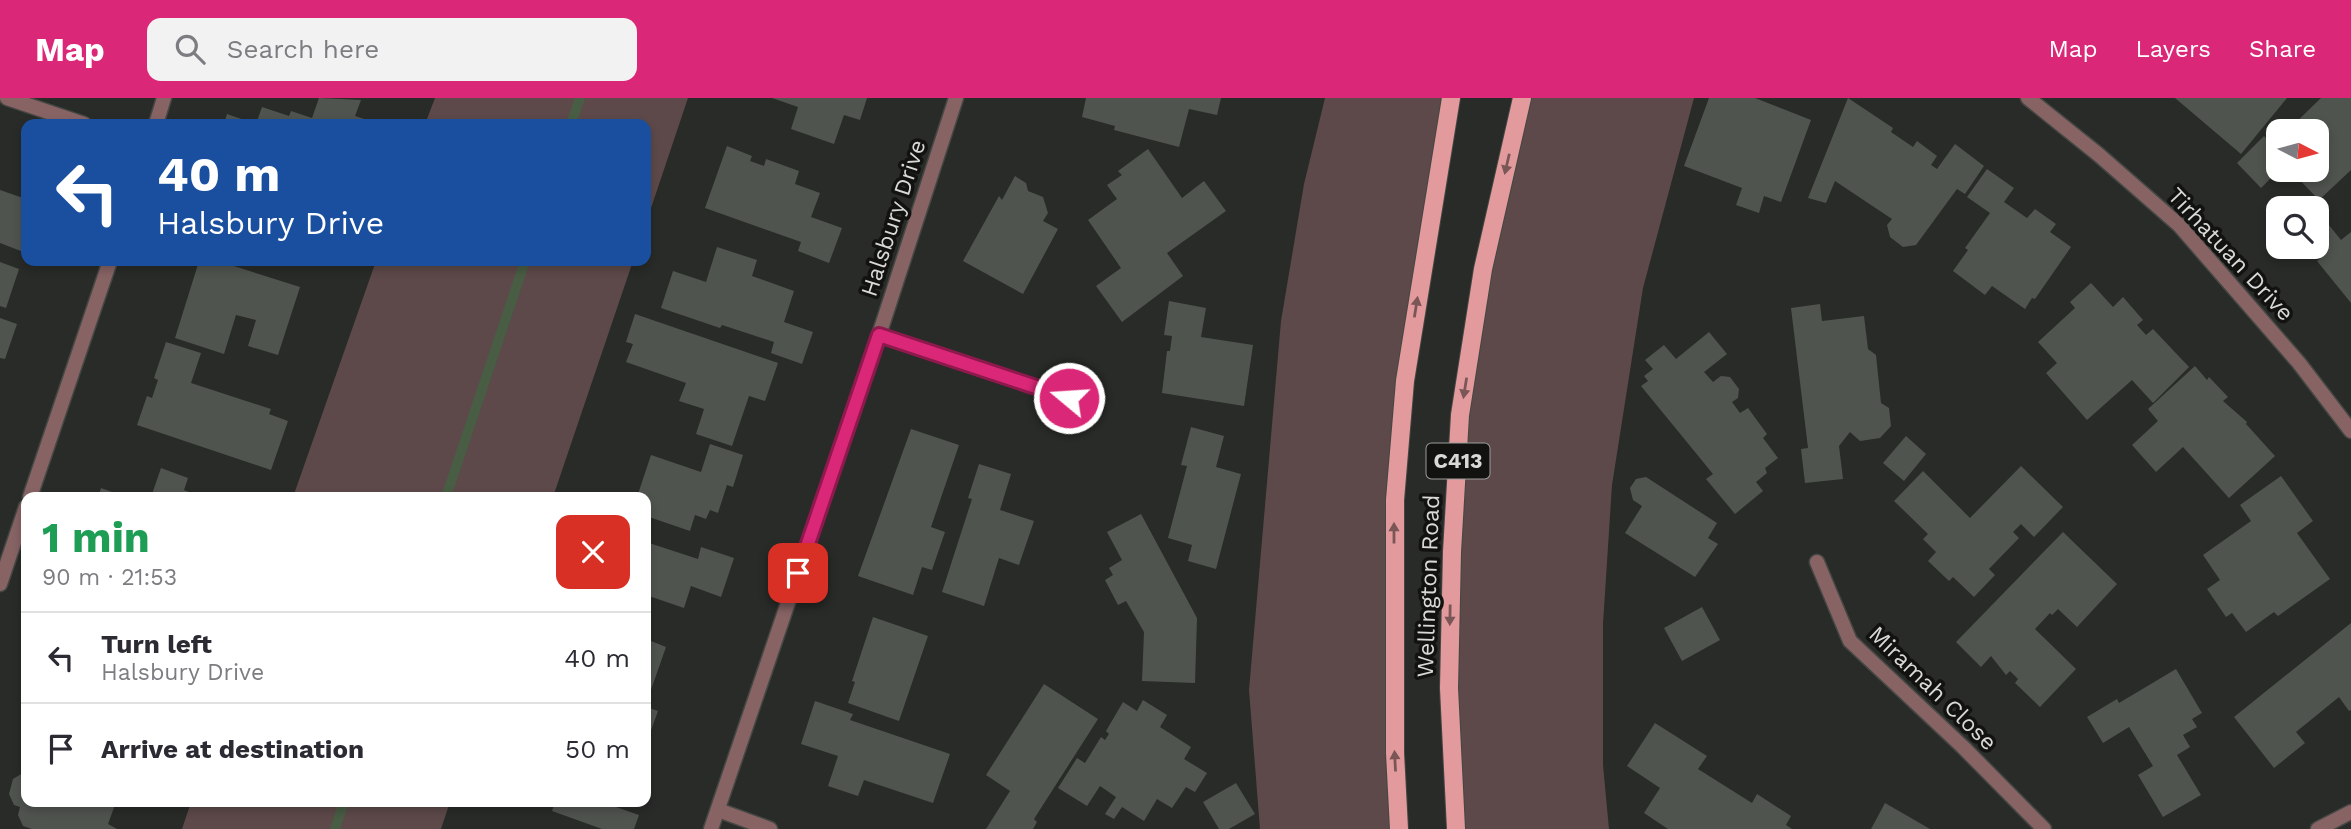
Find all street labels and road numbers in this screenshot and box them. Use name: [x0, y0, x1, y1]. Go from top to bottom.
street label: Halsbury Drive: [855, 136, 932, 300]
street label: Tirhatuan Drive: [2162, 182, 2299, 326]
road number: C413: [1426, 444, 1490, 478]
street label: Wellington Road: [1412, 494, 1445, 678]
street label: Miramah Close: [1863, 621, 2002, 756]

